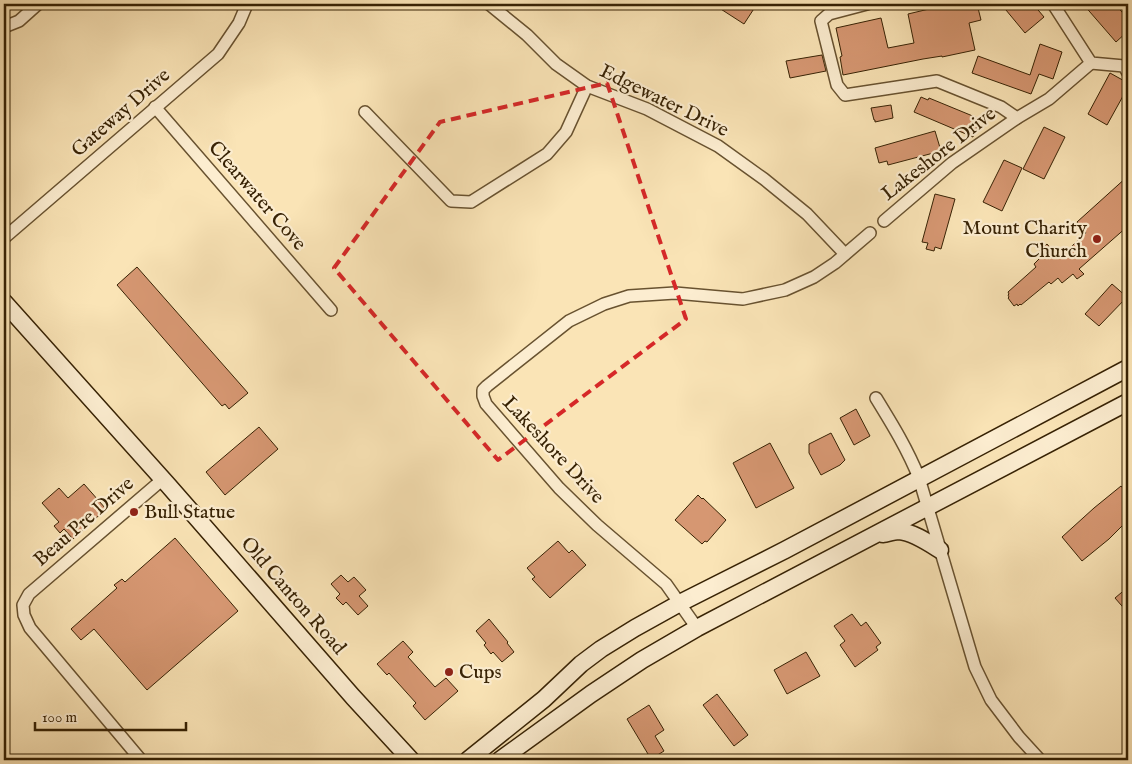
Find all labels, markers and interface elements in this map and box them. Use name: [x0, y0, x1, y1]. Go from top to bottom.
street label: Edgewater Drive: [595, 59, 733, 143]
street label: Gateway Drive: [66, 63, 176, 163]
street label: Lakeshore Drive: [877, 102, 1001, 206]
street label: Clearwater Cove: [203, 136, 311, 256]
place label: Mount Charity Church: [963, 216, 1087, 264]
marker: Mount Charity Church: [1091, 233, 1103, 245]
street label: Lakeshore Drive: [497, 391, 609, 509]
street label: Beau Pre Drive: [29, 472, 139, 572]
place label: Bull Statue: [144, 500, 235, 525]
marker: Bull Statue: [128, 506, 140, 518]
street label: Old Canton Road: [235, 532, 351, 660]
place label: Cups: [459, 660, 502, 685]
marker: Cups: [443, 666, 455, 678]
scale bar: [35, 699, 186, 731]
text: 100 m: [42, 708, 78, 727]

